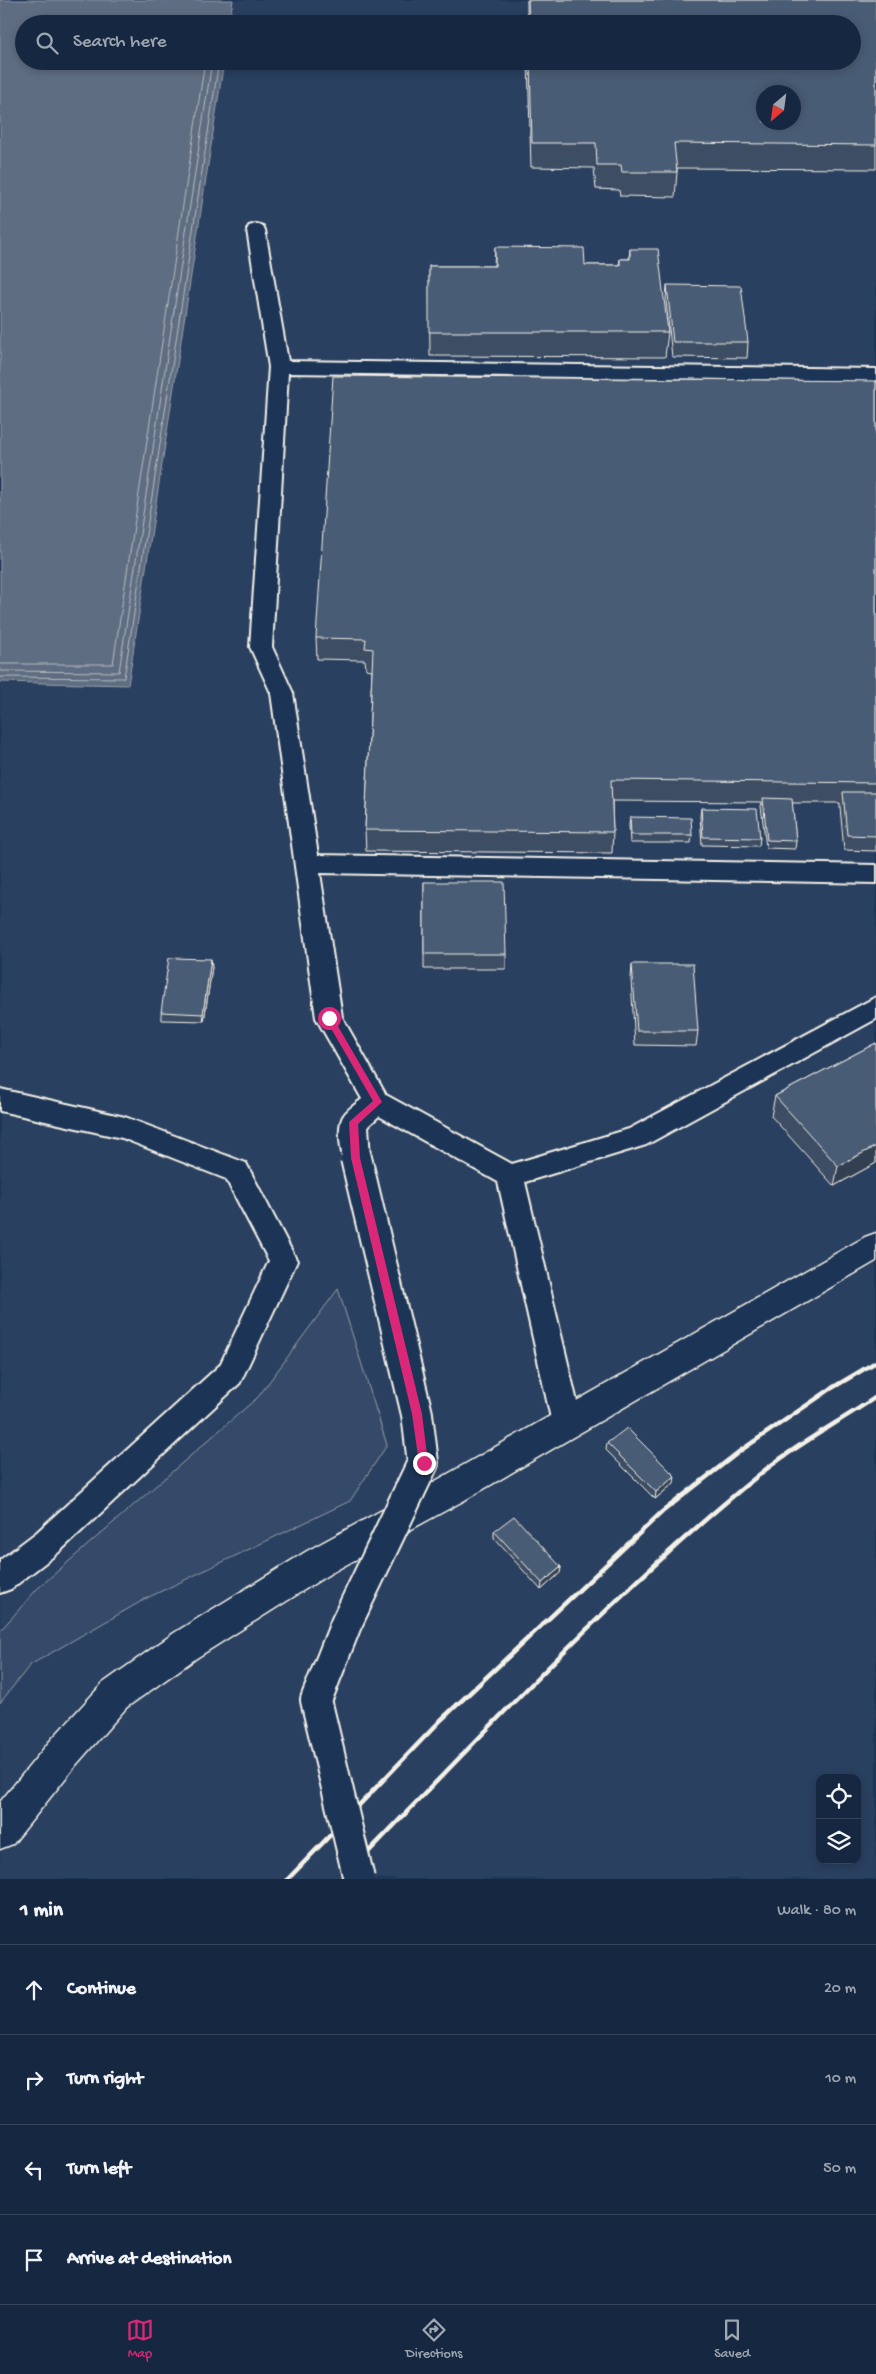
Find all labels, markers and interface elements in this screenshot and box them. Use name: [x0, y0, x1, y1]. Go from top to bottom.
search box: [15, 15, 861, 70]
icon: search: [33, 29, 61, 57]
text: Search here: [73, 31, 167, 54]
north arrow: [756, 85, 801, 130]
route start: [318, 1007, 341, 1030]
route end: [413, 1452, 436, 1475]
map controls: [816, 1774, 861, 1864]
button: locate: [816, 1774, 861, 1819]
button: layers: [816, 1819, 861, 1864]
text: 1 min: [20, 1899, 63, 1924]
text: Walk · 80 m: [777, 1902, 856, 1921]
icon: ahead: [20, 1976, 48, 2004]
text: Continue: [67, 1978, 136, 2001]
text: 20 m: [824, 1980, 856, 1999]
icon: right: [20, 2066, 48, 2094]
text: Turn right: [67, 2068, 143, 2091]
text: 10 m: [825, 2070, 856, 2089]
icon: left: [20, 2156, 48, 2184]
text: Turn left: [67, 2158, 131, 2181]
text: 50 m: [823, 2160, 856, 2179]
icon: arrive: [20, 2246, 48, 2274]
text: Arrive at destination: [67, 2248, 231, 2271]
tab: Map: [126, 2316, 154, 2363]
tab: Directions: [406, 2316, 463, 2363]
tab: Saved: [714, 2316, 750, 2363]

